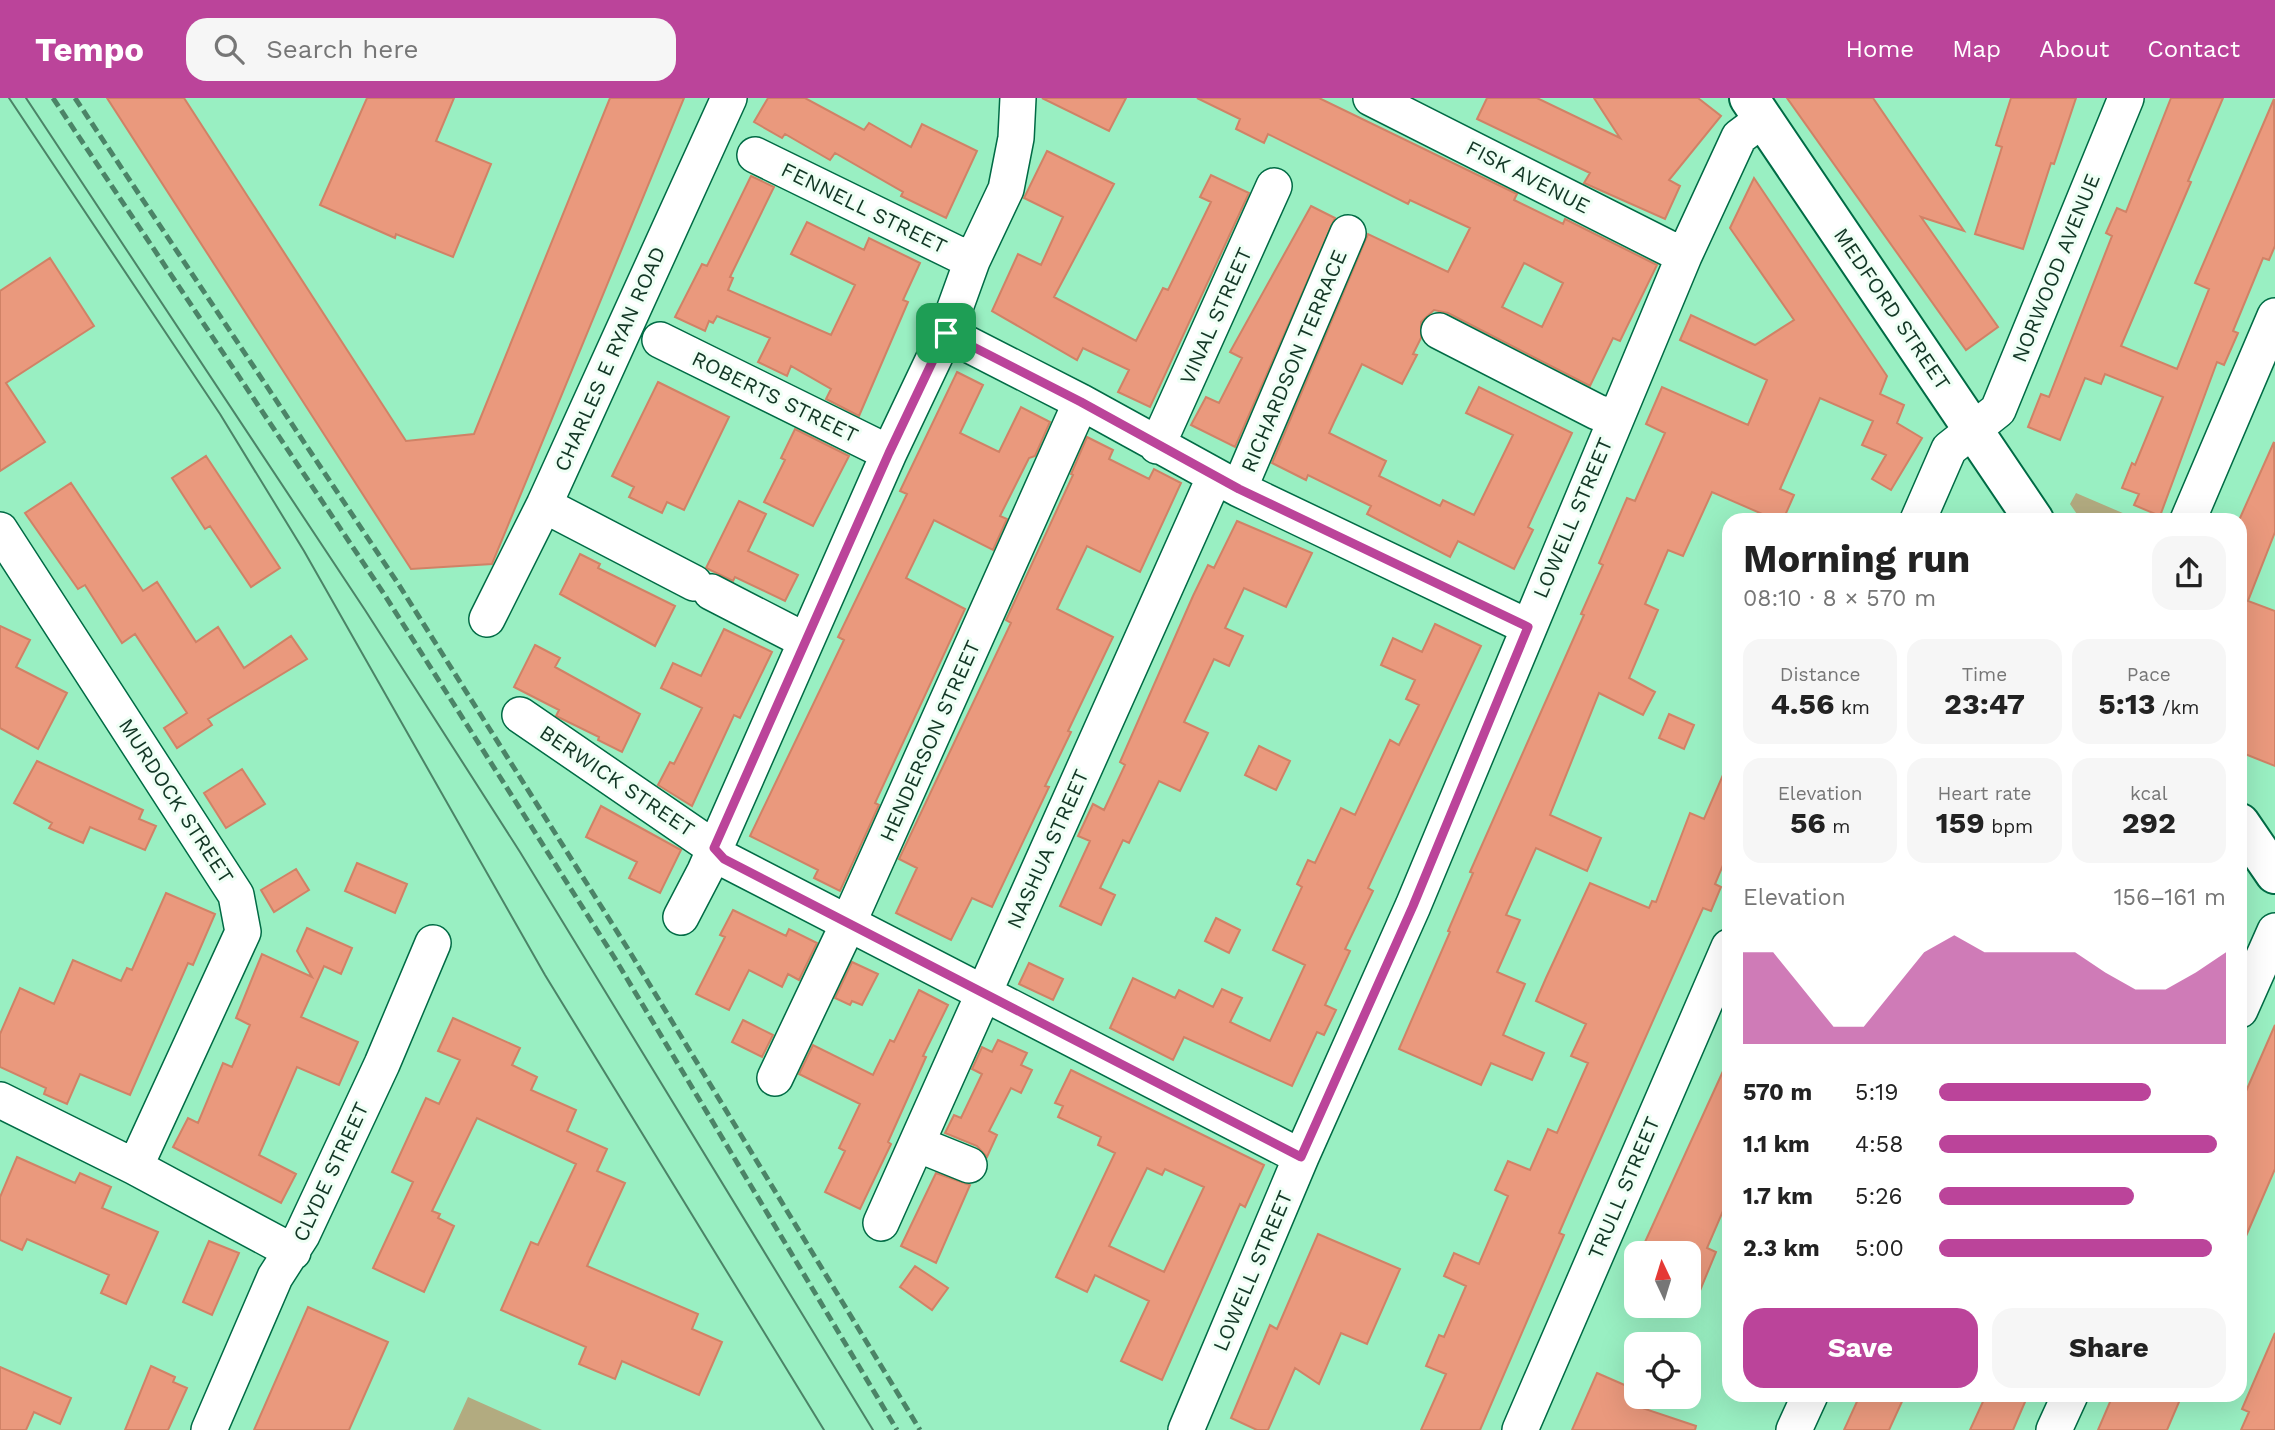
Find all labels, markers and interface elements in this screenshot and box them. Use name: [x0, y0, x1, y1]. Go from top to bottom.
search box: [186, 18, 676, 81]
text: Tempo: [35, 30, 144, 69]
icon: search: [210, 30, 248, 68]
text: Search here: [266, 34, 419, 64]
text: Home: [1846, 35, 1914, 63]
text: Map: [1952, 35, 2001, 63]
text: About: [2039, 35, 2109, 63]
text: Contact: [2147, 35, 2240, 63]
street label: FISK AVENUE: [1462, 135, 1594, 218]
street label: FENNELL STREET: [777, 157, 951, 259]
street label: NORWOOD AVENUE: [2006, 170, 2105, 366]
street label: MEDFORD STREET: [1829, 223, 1956, 395]
street label: CHARLES E RYAN ROAD: [549, 243, 670, 475]
street label: VINAL STREET: [1174, 243, 1257, 388]
street label: RICHARDSON TERRACE: [1235, 246, 1352, 476]
pin: [916, 303, 976, 363]
icon: arrive: [927, 314, 965, 352]
street label: ROBERTS STREET: [688, 345, 863, 448]
street label: LOWELL STREET: [1527, 434, 1618, 602]
button: share: [2152, 536, 2226, 610]
text: Morning run: [1743, 537, 1970, 581]
text: 08:10 · 8 × 570 m: [1743, 585, 1936, 612]
street label: HENDERSON STREET: [874, 636, 985, 845]
text: Distance: [1780, 663, 1861, 686]
text: Time: [1962, 663, 2007, 686]
text: Pace: [2127, 663, 2171, 686]
text: 4.56: [1771, 686, 1834, 721]
text: 23:47: [1944, 686, 2025, 721]
text: 5:13: [2098, 686, 2156, 721]
text: km: [1834, 696, 1870, 719]
text: /km: [2156, 696, 2199, 719]
street label: MURDOCK STREET: [114, 714, 239, 888]
street label: BERWICK STREET: [535, 720, 700, 842]
street label: NASHUA STREET: [1001, 765, 1094, 932]
text: Elevation: [1778, 782, 1863, 805]
text: Heart rate: [1938, 782, 2031, 805]
text: kcal: [2130, 782, 2168, 805]
text: 56: [1790, 805, 1826, 840]
text: 159: [1936, 805, 1985, 840]
text: 292: [2122, 805, 2176, 840]
text: m: [1826, 815, 1850, 838]
text: bpm: [1985, 815, 2033, 838]
text: Elevation: [1743, 884, 1846, 911]
text: 156–161 m: [2114, 884, 2226, 911]
text: 570 m: [1743, 1079, 1812, 1106]
text: 5:19: [1855, 1079, 1898, 1106]
street label: CLYDE STREET: [287, 1098, 374, 1245]
street label: TRULL STREET: [1582, 1113, 1665, 1263]
text: 1.1 km: [1743, 1131, 1810, 1158]
text: 4:58: [1855, 1131, 1903, 1158]
text: 1.7 km: [1743, 1183, 1813, 1210]
text: 5:26: [1855, 1183, 1903, 1210]
street label: LOWELL STREET: [1207, 1187, 1298, 1355]
text: 2.3 km: [1743, 1235, 1820, 1262]
text: 5:00: [1855, 1235, 1904, 1262]
north arrow: [1624, 1241, 1701, 1318]
map controls: [1624, 1241, 1701, 1409]
button: Save: [1743, 1308, 1978, 1388]
button: Share: [1992, 1308, 2226, 1388]
button: locate: [1624, 1332, 1701, 1409]

